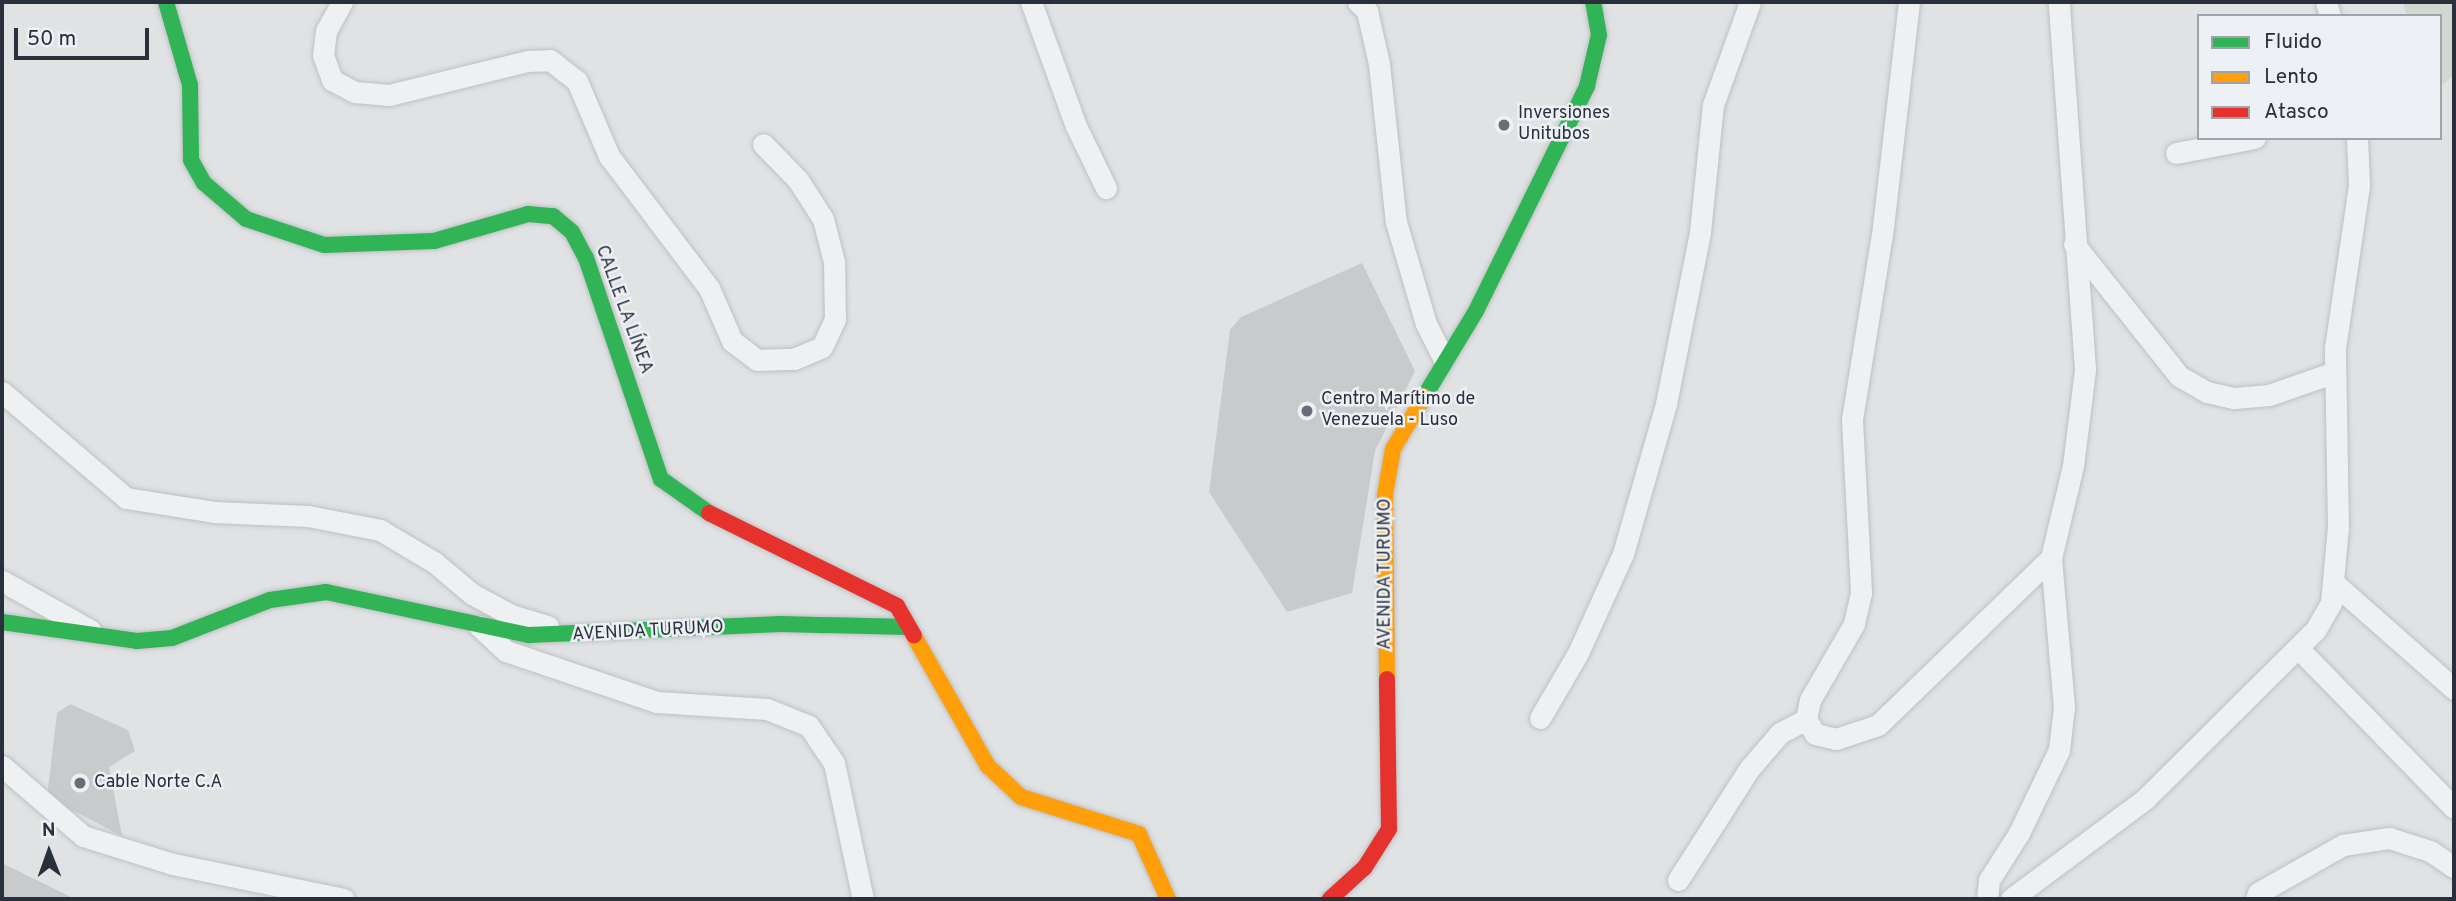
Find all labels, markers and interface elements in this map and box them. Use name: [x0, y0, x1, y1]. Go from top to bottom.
scale bar: [18, 14, 152, 58]
legend: [2197, 14, 2442, 140]
text: 50 m: [27, 26, 76, 53]
text: Fluido: [2264, 29, 2322, 56]
text: Lento: [2264, 64, 2318, 91]
text: Atasco: [2264, 99, 2329, 126]
place label: Inversiones Unitubos: [1518, 104, 1610, 146]
marker: Inversiones Unitubos: [1496, 117, 1512, 133]
street label: CALLE LA LÍNEA: [590, 242, 656, 378]
place label: Centro Marítimo de Venezuela - Luso: [1321, 390, 1475, 432]
marker: Centro Marítimo de Venezuela - Luso: [1299, 403, 1315, 419]
street label: AVENIDA TURUMO: [1375, 498, 1397, 650]
street label: AVENIDA TURUMO: [571, 617, 725, 647]
place label: Cable Norte C.A: [94, 772, 222, 794]
marker: Cable Norte C.A: [72, 775, 88, 791]
north arrow: [14, 817, 84, 887]
text: N: [42, 819, 56, 843]

